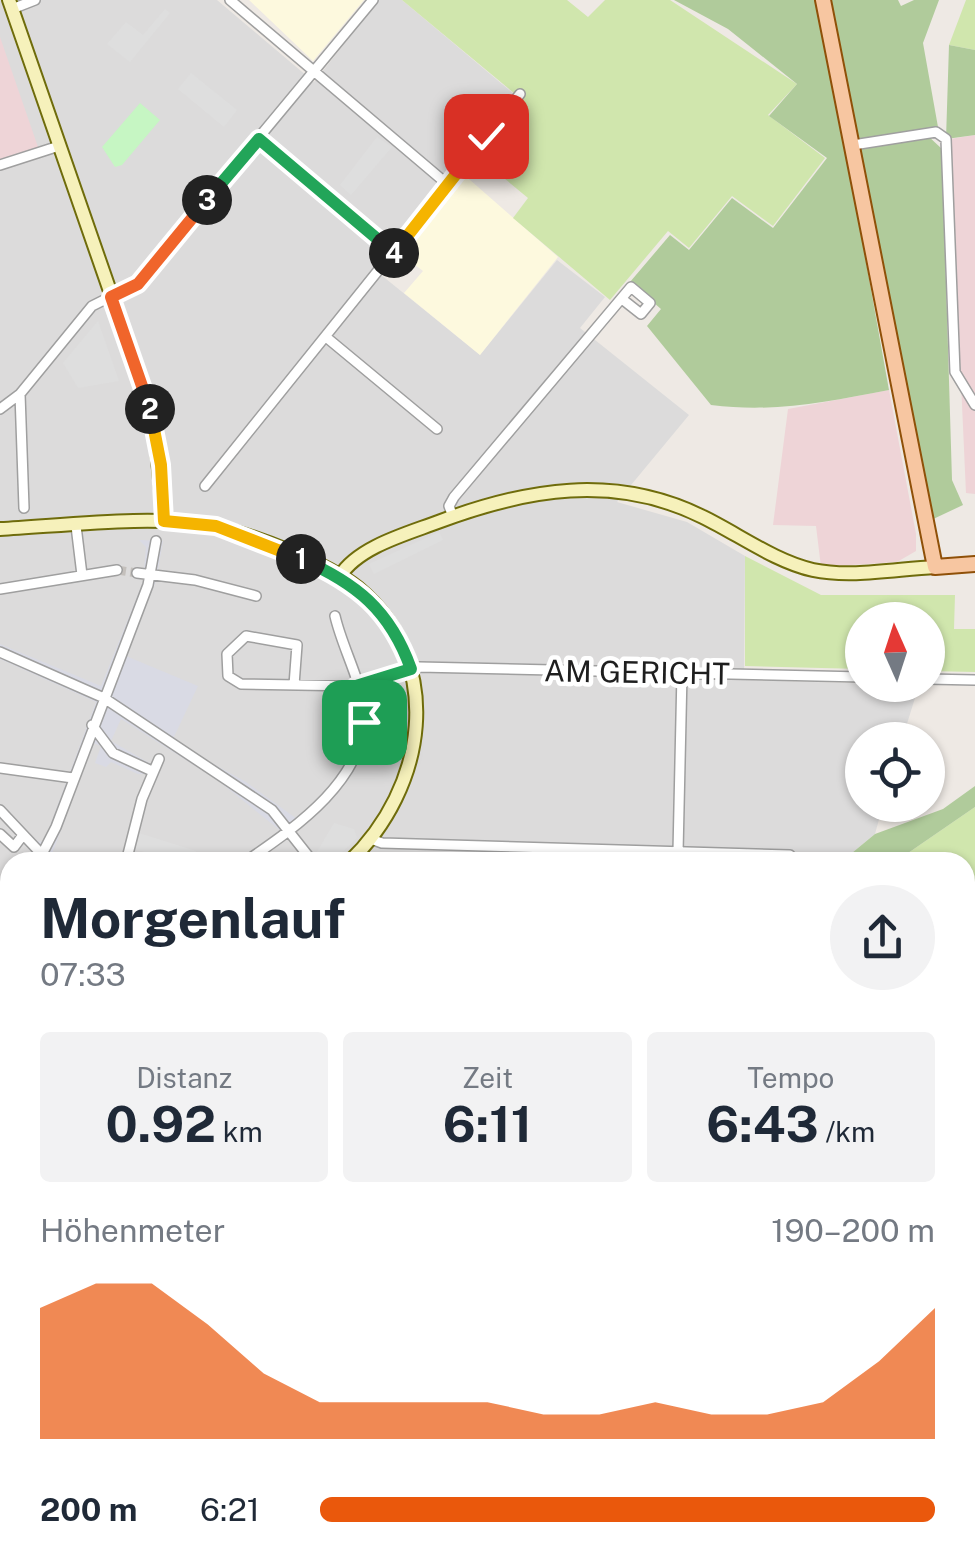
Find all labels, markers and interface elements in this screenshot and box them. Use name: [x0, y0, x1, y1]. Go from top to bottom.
pin: [444, 94, 529, 179]
icon: check: [459, 109, 514, 164]
pin: 3: [182, 175, 232, 225]
text: 3: [198, 183, 216, 216]
pin: 4: [369, 228, 419, 278]
text: 4: [385, 236, 403, 269]
pin: 2: [125, 384, 175, 434]
text: 2: [141, 392, 159, 425]
pin: 1: [276, 534, 326, 584]
text: 1: [295, 542, 307, 575]
north arrow: [845, 602, 945, 702]
map controls: [845, 602, 945, 822]
street label: AM GERICHT: [544, 652, 731, 692]
pin: [322, 680, 407, 765]
icon: arrive: [337, 695, 392, 750]
button: locate: [845, 722, 945, 822]
button: share: [830, 885, 935, 990]
text: Morgenlauf: [40, 886, 345, 950]
text: 07:33: [40, 956, 126, 993]
text: Distanz: [136, 1061, 232, 1094]
text: Zeit: [462, 1061, 513, 1094]
text: Tempo: [747, 1061, 834, 1094]
text: 0.92: [106, 1094, 216, 1153]
text: 6:11: [443, 1094, 532, 1153]
text: 6:43: [706, 1094, 819, 1153]
text: km: [216, 1115, 263, 1148]
text: /km: [819, 1115, 875, 1148]
text: Höhenmeter: [40, 1212, 225, 1249]
text: 190–200 m: [771, 1212, 935, 1249]
text: 200 m: [40, 1491, 137, 1528]
text: 6:21: [200, 1491, 260, 1528]

